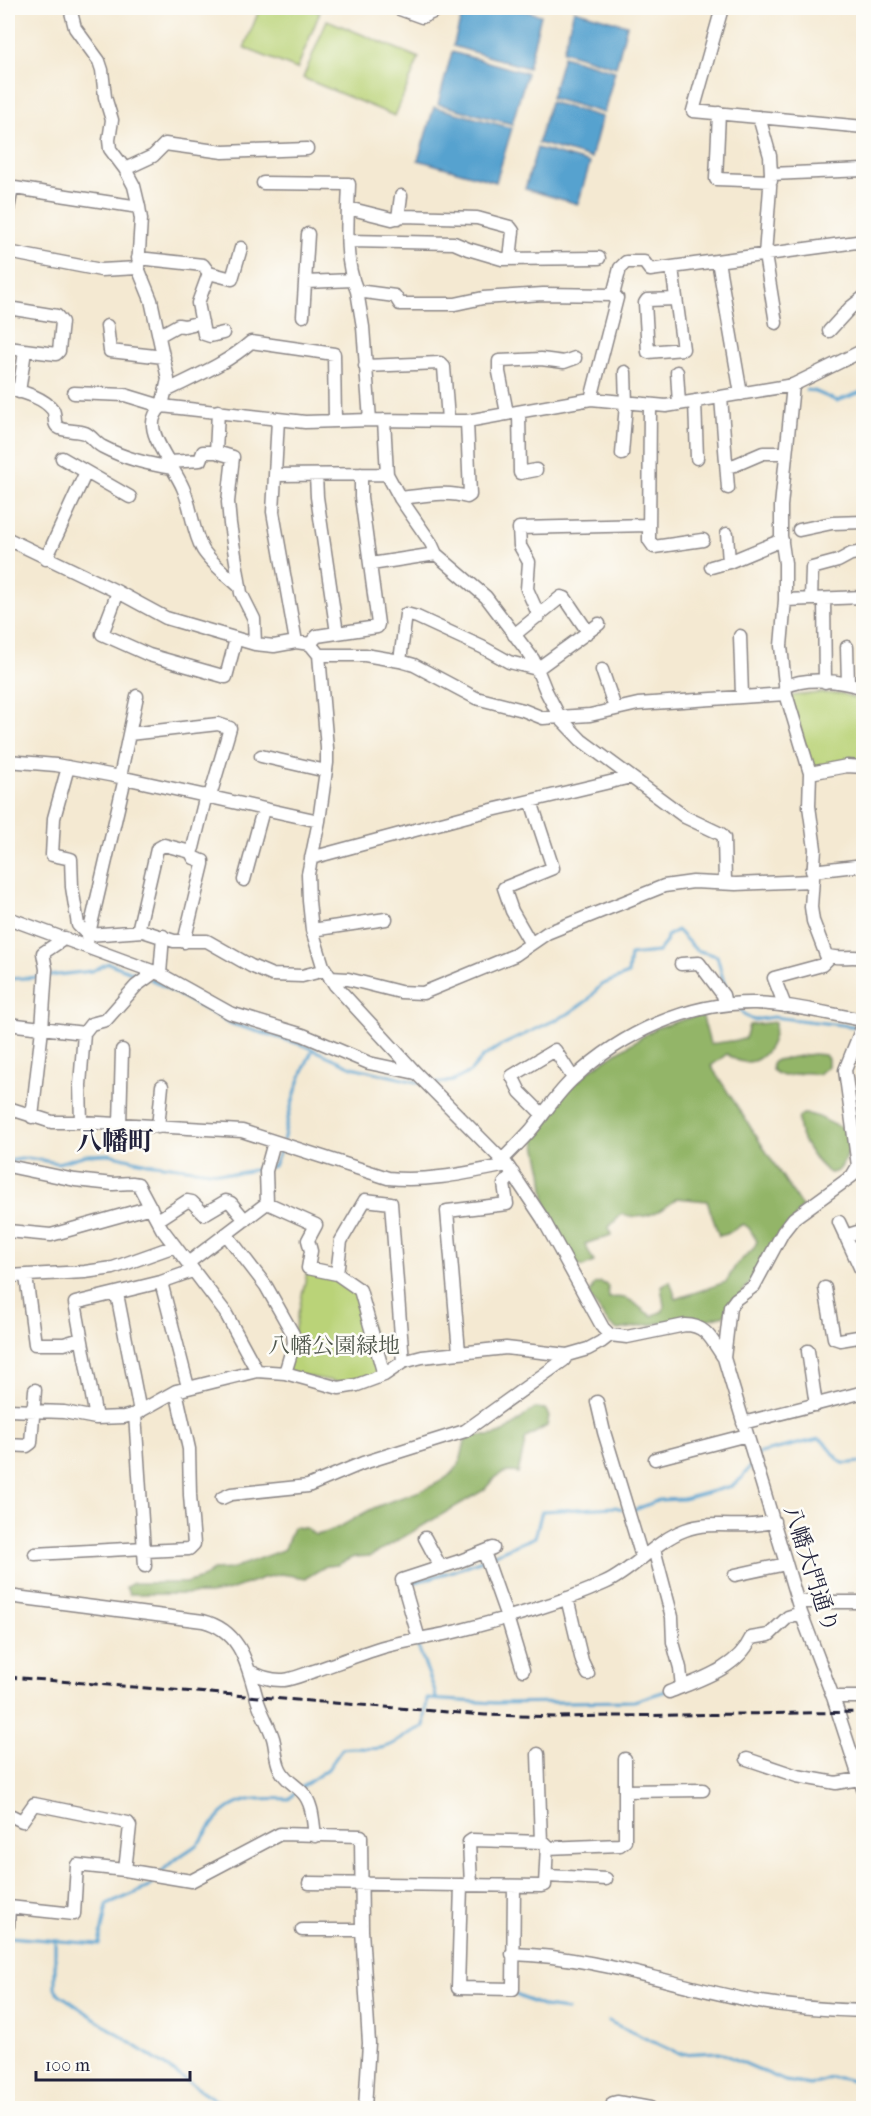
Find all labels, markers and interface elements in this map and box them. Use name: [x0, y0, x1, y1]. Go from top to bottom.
district label: 八幡町: [76, 1126, 154, 1157]
park label: 八幡公園緑地: [268, 1333, 400, 1359]
street label: 八幡大門通り: [778, 1502, 844, 1636]
scale bar: [36, 2044, 190, 2082]
text: 100 m: [45, 2055, 90, 2076]

